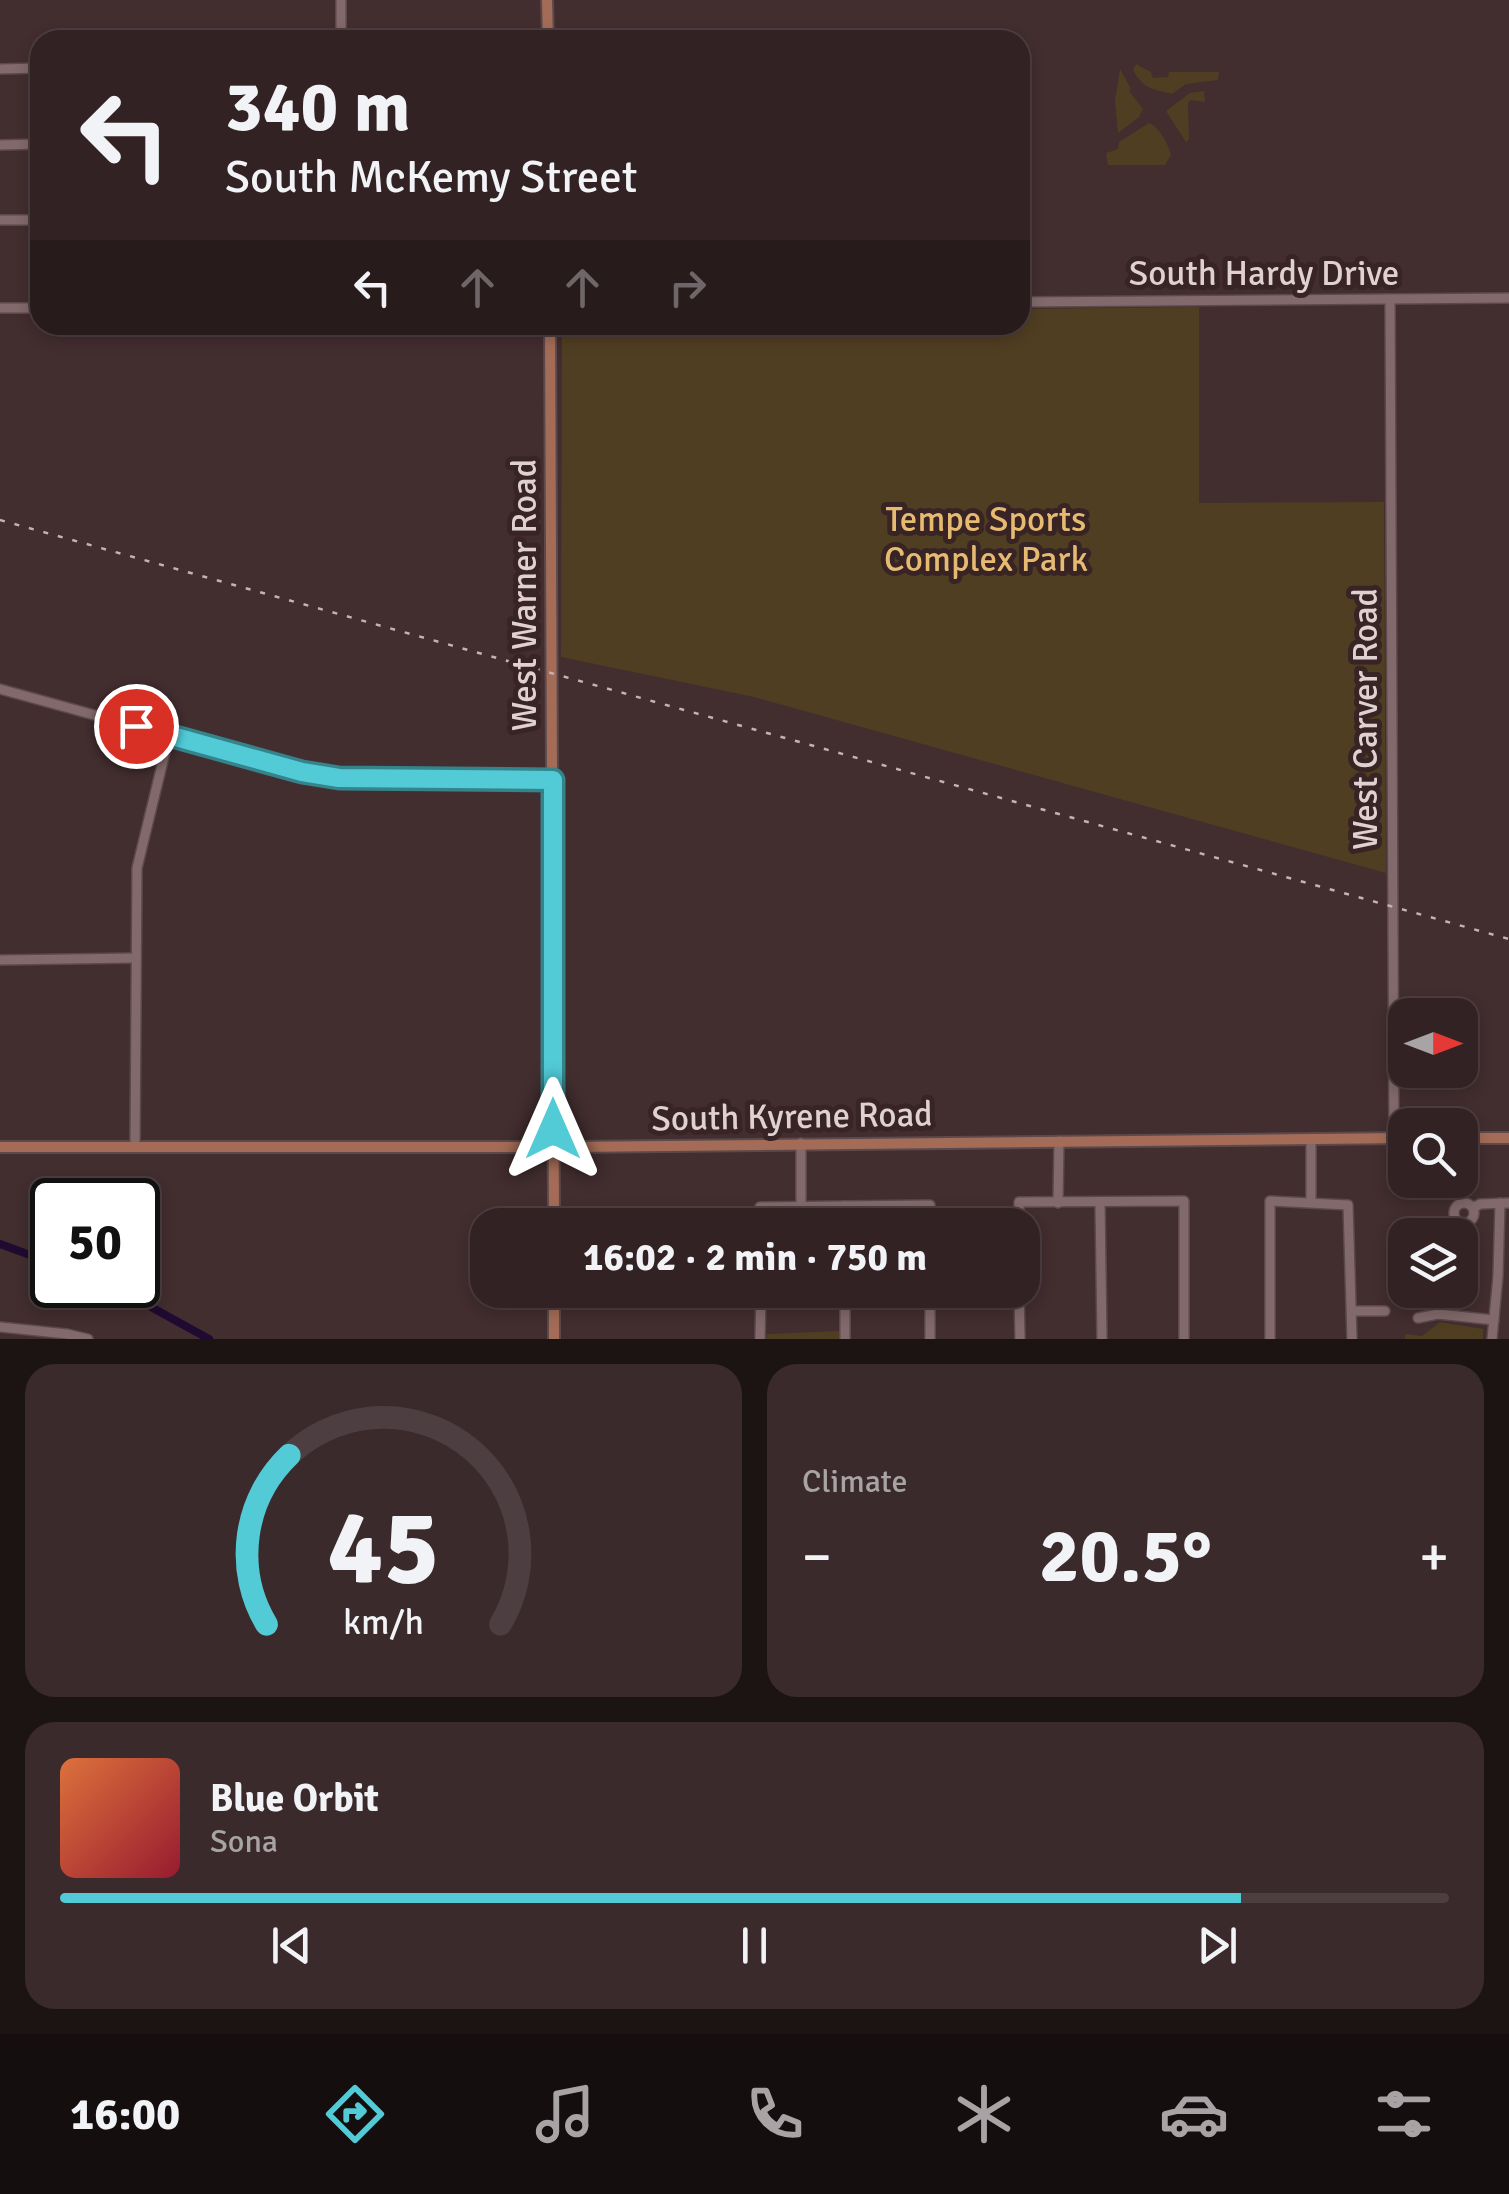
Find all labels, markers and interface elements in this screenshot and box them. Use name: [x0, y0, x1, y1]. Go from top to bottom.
text: 340 m: [225, 64, 410, 150]
icon: left: [60, 70, 190, 200]
text: South McKemy Street: [225, 150, 638, 205]
street label: South Hardy Drive: [1129, 252, 1399, 295]
icon: left: [345, 260, 400, 315]
icon: ahead: [450, 260, 505, 315]
icon: ahead: [555, 260, 610, 315]
icon: right: [660, 260, 715, 315]
street label: West Warner Road: [503, 459, 546, 731]
park label: Tempe Sports Complex Park: [884, 498, 1088, 581]
street label: West Carver Road: [1344, 588, 1387, 850]
pin: [94, 684, 179, 769]
icon: arrive: [109, 699, 164, 754]
north arrow: [1388, 998, 1478, 1088]
map controls: [1388, 998, 1478, 1308]
position arrow: [501, 1077, 605, 1181]
street label: South Kyrene Road: [651, 1093, 933, 1140]
button: search: [1388, 1108, 1478, 1198]
speed limit sign: 50: [30, 1178, 160, 1308]
button: layers: [1388, 1218, 1478, 1308]
text: 16:02 · 2 min · 750 m: [583, 1234, 927, 1281]
text: Climate: [802, 1462, 908, 1501]
text: 45: [327, 1484, 440, 1612]
text: 20.5°: [1039, 1510, 1212, 1603]
text: −: [802, 1523, 832, 1591]
text: +: [1419, 1523, 1449, 1591]
text: km/h: [343, 1600, 424, 1644]
text: Blue Orbit: [210, 1775, 379, 1822]
text: Sona: [210, 1822, 278, 1861]
icon: previous: [264, 1918, 319, 1973]
icon: pause: [727, 1918, 782, 1973]
icon: next: [1190, 1918, 1245, 1973]
icon: directions: [320, 2079, 390, 2149]
icon: music: [530, 2079, 600, 2149]
icon: phone: [740, 2079, 810, 2149]
icon: climate: [949, 2079, 1019, 2149]
icon: car: [1159, 2079, 1229, 2149]
icon: filters: [1369, 2079, 1439, 2149]
text: 16:00: [70, 2087, 180, 2142]

